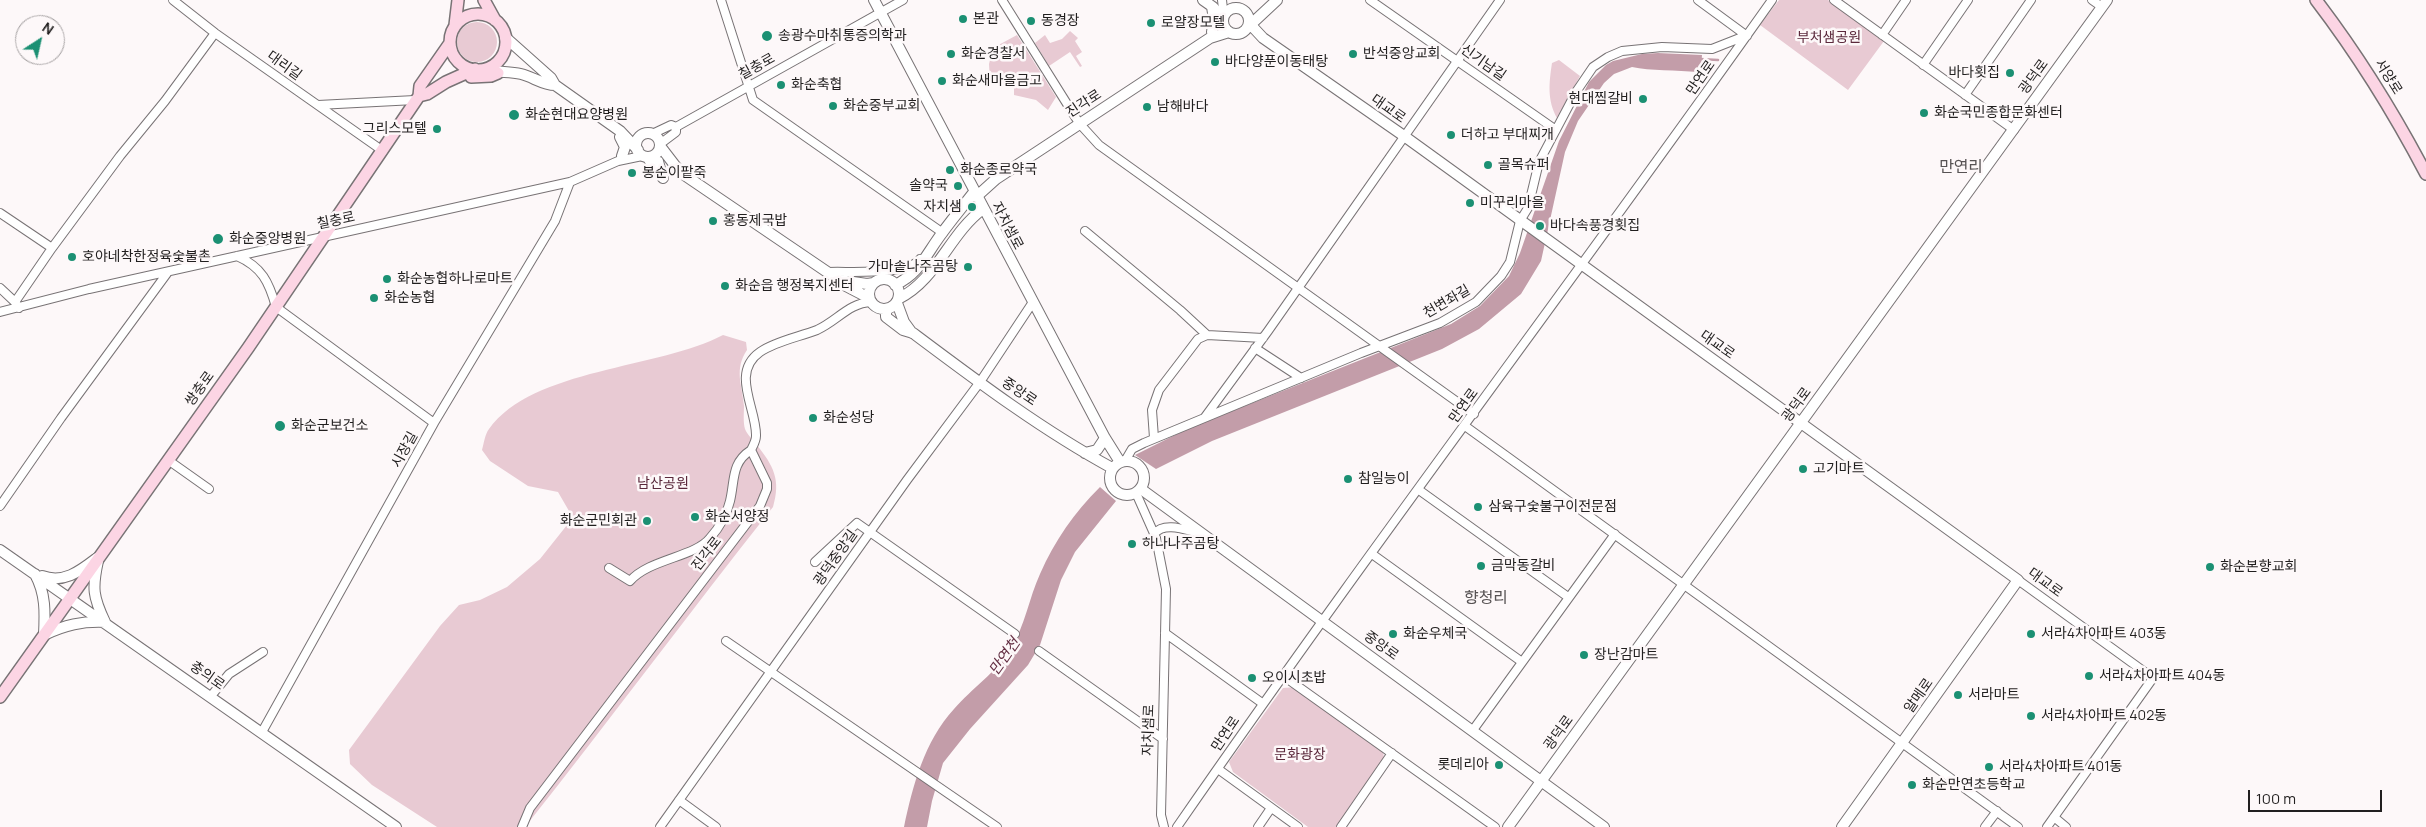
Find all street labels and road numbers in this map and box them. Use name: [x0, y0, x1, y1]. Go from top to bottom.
street label: 신기남길: [1457, 41, 1509, 85]
street label: 대리길: [263, 48, 305, 84]
street label: 칠충로: [736, 50, 778, 84]
street label: 광덕로: [2016, 56, 2052, 98]
street label: 서양로: [2371, 56, 2405, 98]
street label: 만연로: [1683, 57, 1719, 99]
street label: 진각로: [1063, 86, 1105, 122]
street label: 대교로: [1367, 91, 1409, 127]
street label: 자치샘로: [987, 199, 1027, 253]
street label: 칠충로: [315, 209, 357, 233]
street label: 천변좌길: [1420, 282, 1474, 322]
street label: 대교로: [1696, 327, 1738, 363]
street label: 쌍충로: [182, 368, 218, 410]
street label: 중앙로: [998, 374, 1040, 410]
street label: 광덕로: [1779, 384, 1815, 426]
street label: 만연로: [1446, 385, 1482, 427]
street label: 시장길: [388, 429, 422, 471]
street label: 광덕중앙길: [811, 527, 861, 589]
street label: 진각로: [688, 534, 726, 574]
street label: 대교로: [2024, 565, 2066, 601]
street label: 중앙로: [1360, 628, 1402, 664]
street label: 충의로: [186, 658, 228, 694]
street label: 알메로: [1901, 675, 1937, 717]
street label: 자치샘로: [1140, 704, 1158, 756]
street label: 광덕로: [1541, 712, 1577, 754]
street label: 만연로: [1208, 713, 1244, 755]

